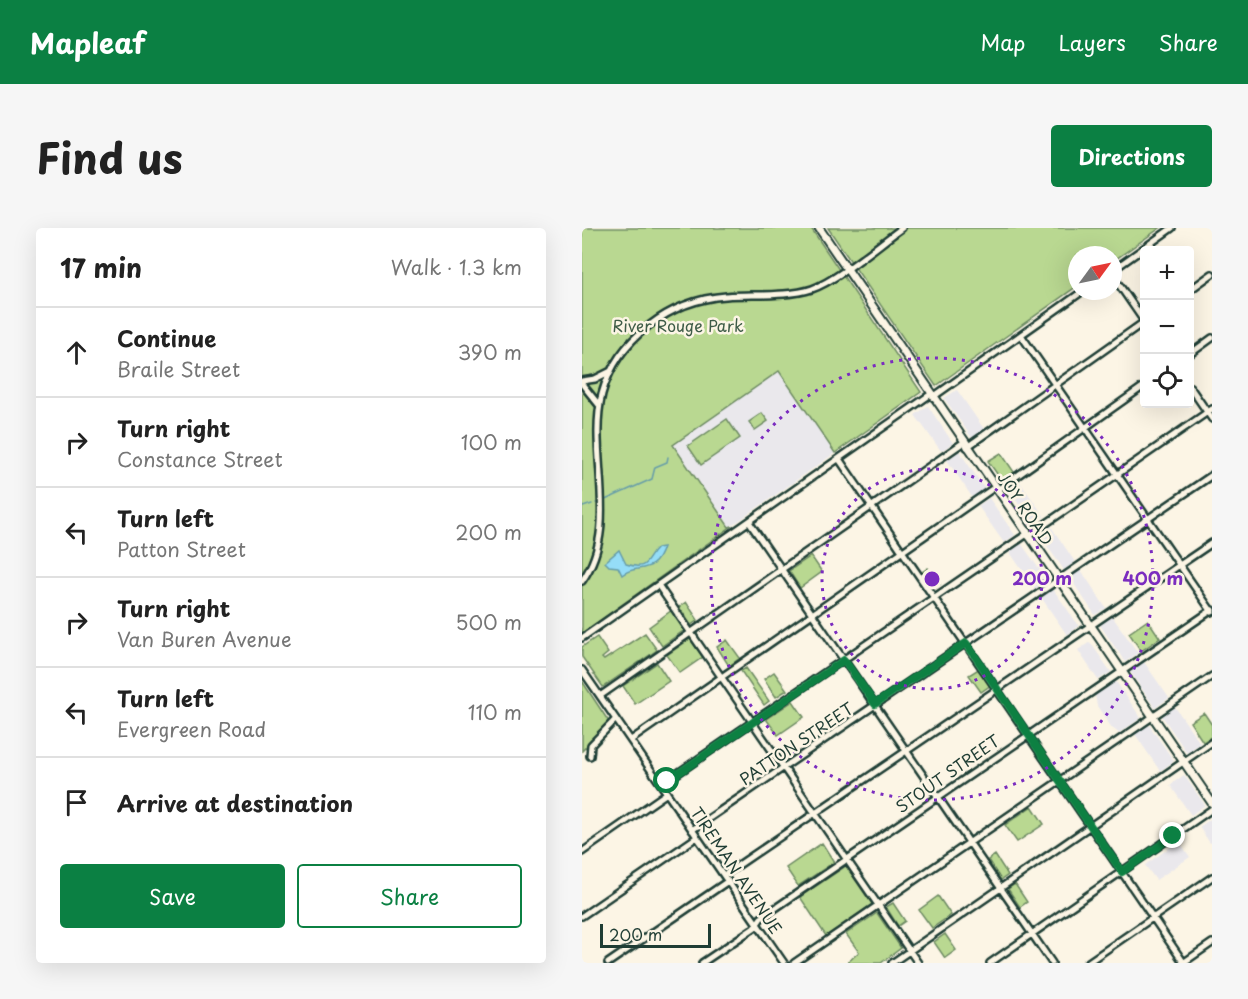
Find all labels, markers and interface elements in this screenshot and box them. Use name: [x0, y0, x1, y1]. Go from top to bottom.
text: Mapleaf: [30, 21, 146, 64]
text: Map: [981, 26, 1025, 58]
text: Layers: [1058, 26, 1126, 58]
text: Share: [1159, 26, 1218, 58]
text: Find us: [36, 125, 183, 188]
button: Directions: [1051, 125, 1212, 187]
north arrow: [1068, 246, 1122, 300]
map controls: [1140, 246, 1194, 408]
button: +: [1140, 246, 1194, 300]
text: 17 min: [60, 248, 142, 287]
text: Walk · 1.3 km: [391, 252, 522, 282]
button: −: [1140, 300, 1194, 354]
park label: River Rouge Park: [612, 313, 744, 337]
text: Continue: [117, 321, 216, 354]
icon: ahead: [60, 336, 93, 369]
text: 390 m: [458, 337, 522, 367]
text: Braile Street: [117, 354, 240, 384]
button: locate: [1140, 354, 1194, 408]
text: Turn right: [117, 411, 230, 444]
icon: right: [60, 426, 93, 459]
text: 100 m: [461, 427, 522, 457]
text: Constance Street: [117, 444, 283, 474]
street label: JOY ROAD: [993, 466, 1059, 550]
text: Turn left: [117, 501, 214, 534]
icon: left: [60, 516, 93, 549]
text: 200 m: [455, 517, 522, 547]
text: Patton Street: [117, 534, 246, 564]
text: 200 m: [1012, 564, 1072, 591]
text: 400 m: [1123, 564, 1183, 591]
centre of rings: [922, 569, 942, 589]
text: Turn right: [117, 591, 230, 624]
icon: right: [60, 606, 93, 639]
text: 500 m: [455, 607, 522, 637]
text: Van Buren Avenue: [117, 624, 292, 654]
text: Turn left: [117, 681, 214, 714]
icon: left: [60, 696, 93, 729]
street label: PATTON STREET: [734, 696, 858, 790]
text: 110 m: [468, 697, 522, 727]
text: Evergreen Road: [117, 714, 266, 744]
street label: STOUT STREET: [890, 728, 1004, 818]
route start: [653, 767, 679, 793]
icon: arrive: [60, 786, 93, 819]
text: Arrive at destination: [117, 786, 353, 819]
street label: TIREMAN AVENUE: [686, 802, 788, 938]
route end: [1159, 822, 1185, 848]
button: Save: [60, 864, 285, 928]
button: Share: [297, 864, 522, 928]
scale bar: [600, 921, 711, 948]
text: 200 m: [609, 922, 662, 946]

